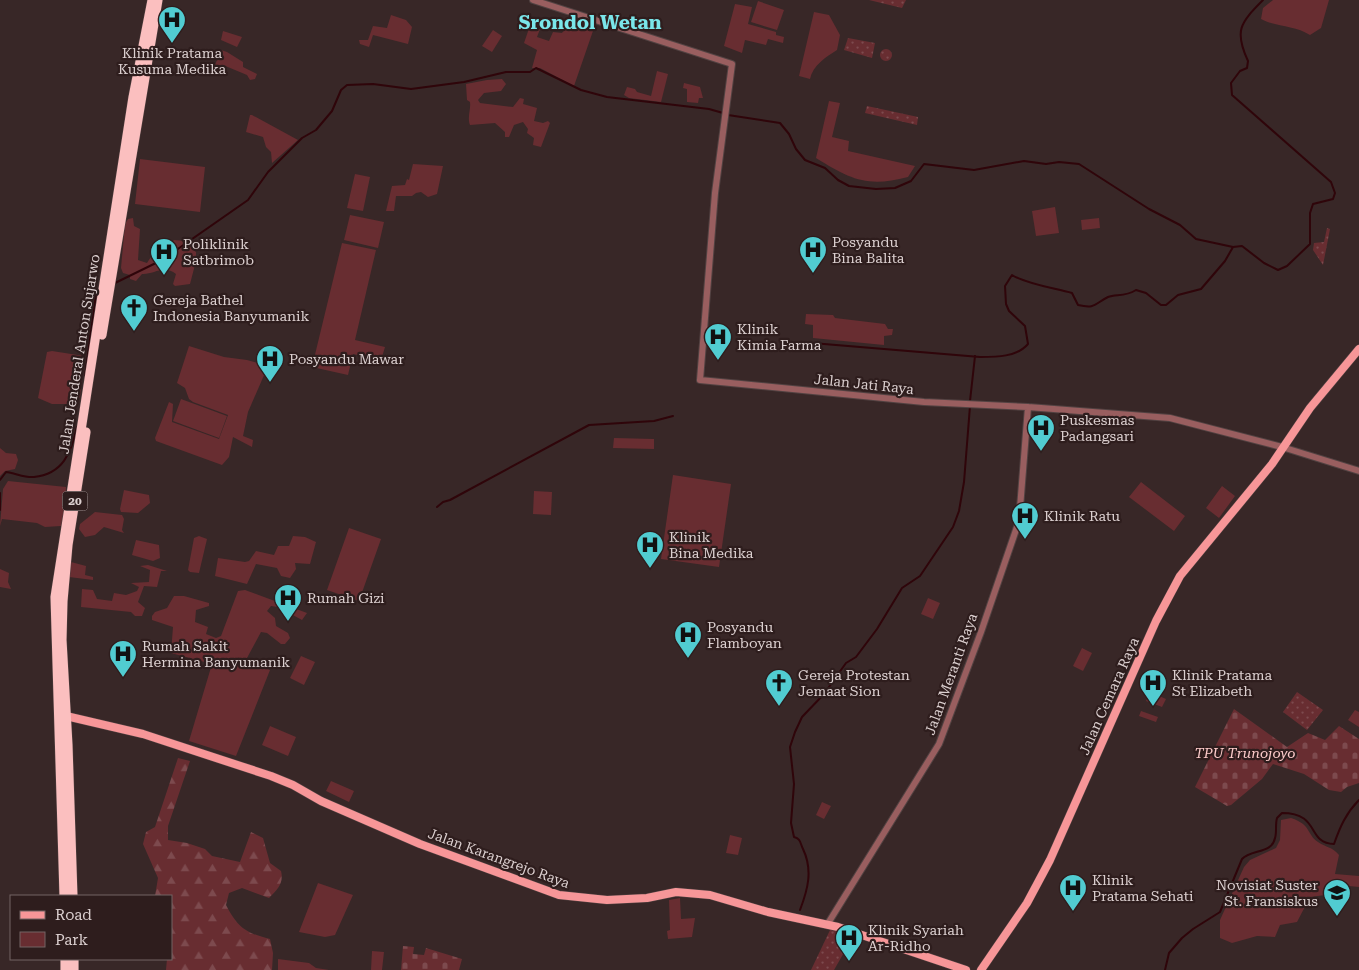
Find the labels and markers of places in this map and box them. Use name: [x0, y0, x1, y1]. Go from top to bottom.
hospital icon: Klinik Pratama Kusuma Medika: [157, 5, 187, 44]
place label: Klinik Pratama Kusuma Medika: [118, 45, 226, 77]
place label: Posyandu Bina Balita: [832, 234, 905, 266]
hospital icon: Posyandu Bina Balita: [798, 235, 828, 274]
place label: Poliklinik Satbrimob: [183, 236, 254, 268]
hospital icon: Poliklinik Satbrimob: [149, 237, 179, 276]
place label: Gereja Bathel Indonesia Banyumanik: [153, 292, 310, 324]
church icon: Gereja Bathel Indonesia Banyumanik: [119, 293, 149, 332]
place label: Klinik Kimia Farma: [737, 321, 822, 353]
hospital icon: Klinik Kimia Farma: [703, 322, 733, 361]
hospital icon: Posyandu Mawar: [255, 344, 285, 383]
place label: Posyandu Mawar: [289, 351, 404, 367]
place label: Puskesmas Padangsari: [1060, 412, 1135, 444]
hospital icon: Puskesmas Padangsari: [1026, 413, 1056, 452]
hospital icon: Klinik Ratu: [1010, 501, 1040, 540]
place label: Klinik Ratu: [1044, 508, 1120, 524]
place label: Klinik Bina Medika: [669, 529, 754, 561]
hospital icon: Klinik Bina Medika: [635, 530, 665, 569]
hospital icon: Rumah Gizi: [273, 583, 303, 622]
place label: Rumah Gizi: [307, 590, 385, 606]
place label: Posyandu Flamboyan: [707, 619, 782, 651]
hospital icon: Posyandu Flamboyan: [673, 620, 703, 659]
place label: Rumah Sakit Hermina Banyumanik: [142, 638, 290, 670]
hospital icon: Rumah Sakit Hermina Banyumanik: [108, 639, 138, 678]
place label: Gereja Protestan Jemaat Sion: [798, 667, 910, 699]
place label: Klinik Pratama St Elizabeth: [1172, 667, 1273, 699]
church icon: Gereja Protestan Jemaat Sion: [764, 668, 794, 707]
hospital icon: Klinik Pratama St Elizabeth: [1138, 668, 1168, 707]
place label: Klinik Pratama Sehati: [1092, 872, 1194, 904]
hospital icon: Klinik Pratama Sehati: [1058, 873, 1088, 912]
place label: Novisiat Suster St. Fransiskus: [1216, 877, 1318, 909]
school or university icon: Novisiat Suster St. Fransiskus: [1322, 878, 1352, 917]
place label: Klinik Syariah Ar-Ridho: [868, 922, 964, 954]
hospital icon: Klinik Syariah Ar-Ridho: [834, 923, 864, 962]

